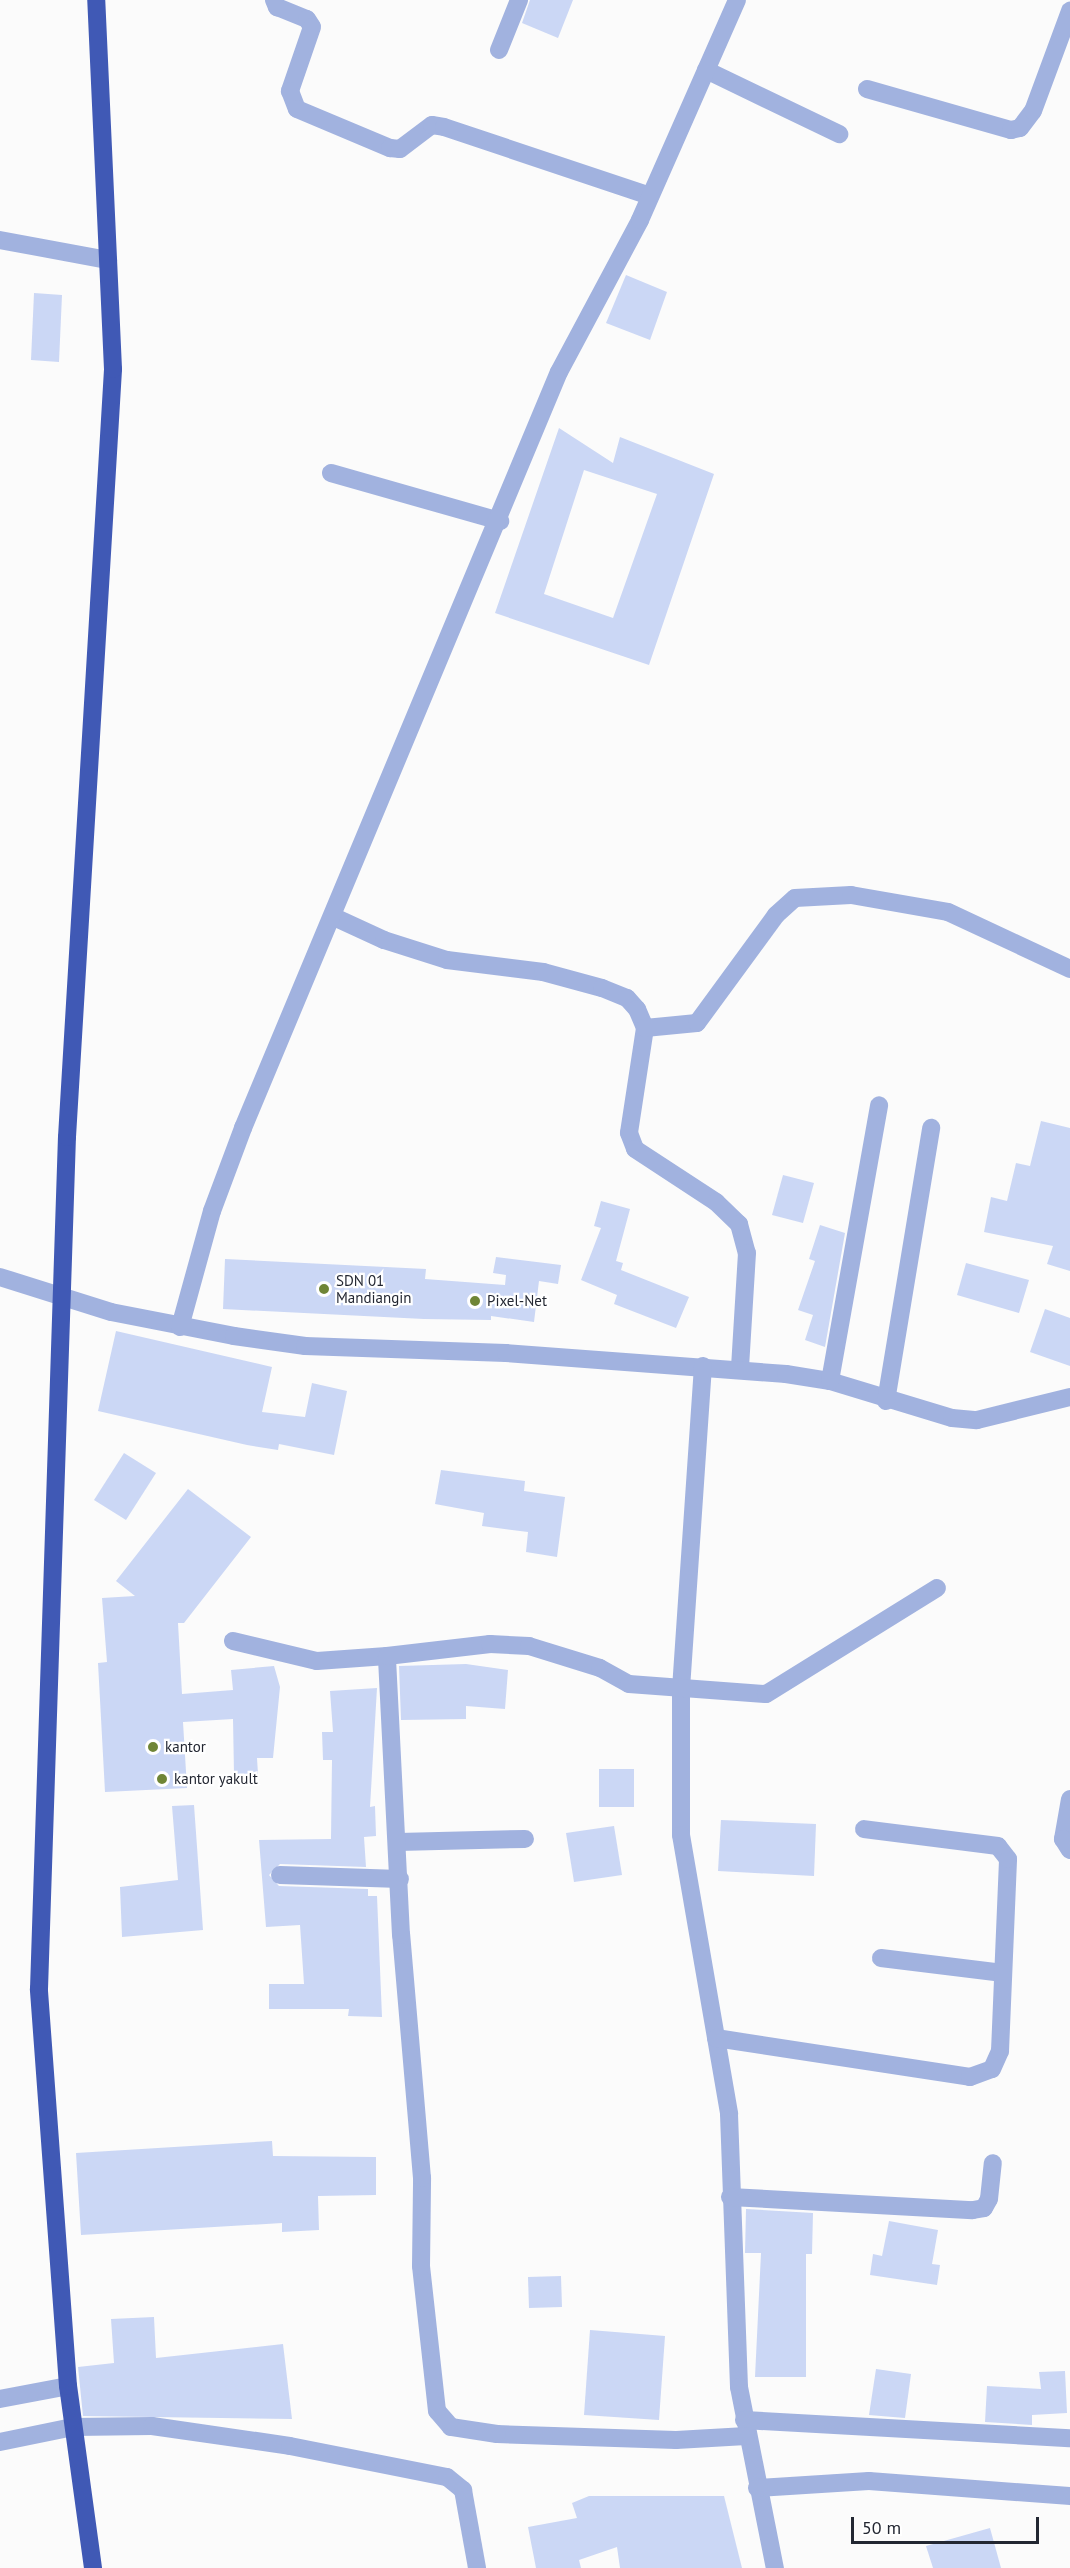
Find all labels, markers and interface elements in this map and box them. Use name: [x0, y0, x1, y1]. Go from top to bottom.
place label: SDN 01 Mandiangin: [336, 1271, 412, 1306]
marker: SDN 01 Mandiangin: [317, 1282, 331, 1296]
place label: Pixel-Net: [487, 1292, 547, 1310]
marker: Pixel-Net: [468, 1294, 482, 1308]
place label: kantor: [165, 1738, 206, 1756]
marker: kantor: [146, 1740, 160, 1754]
place label: kantor yakult: [174, 1770, 258, 1788]
marker: kantor yakult: [155, 1772, 169, 1786]
scale bar: [854, 2505, 1042, 2543]
text: 50 m: [862, 2516, 901, 2539]

